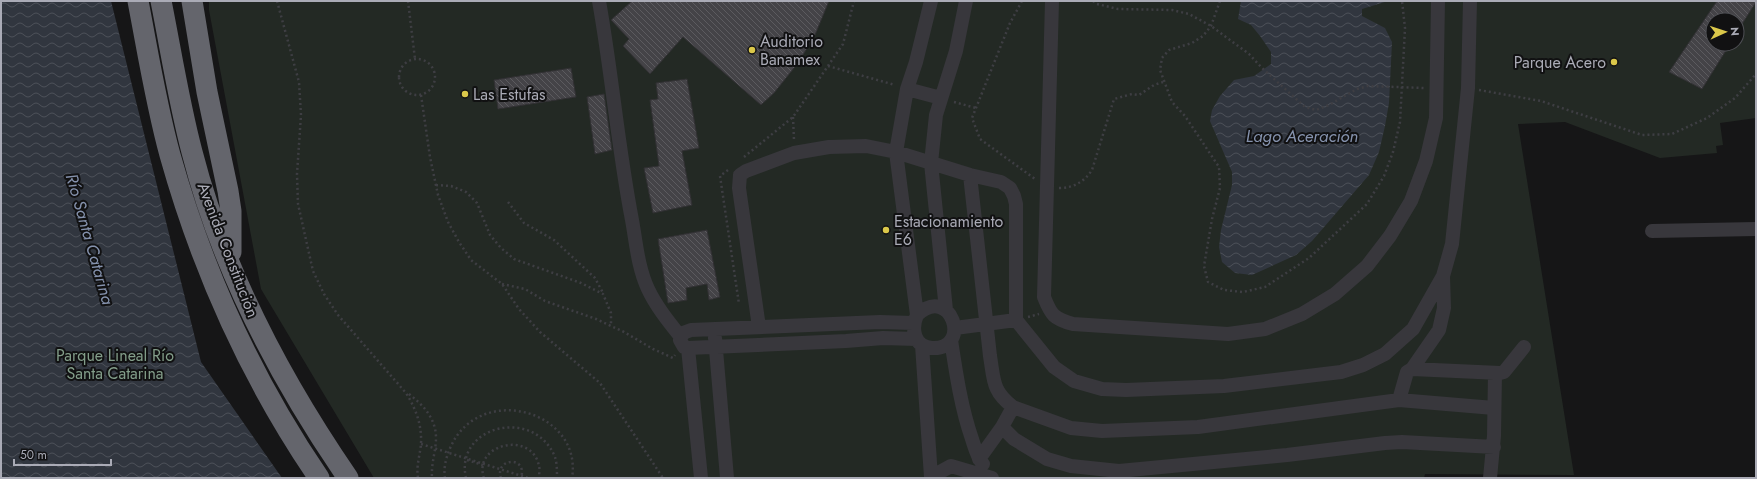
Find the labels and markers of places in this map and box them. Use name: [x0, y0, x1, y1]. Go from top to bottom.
place label: Auditorio Banamex: [760, 30, 823, 71]
marker: Auditorio Banamex: [747, 45, 757, 55]
place label: Parque Acero: [1514, 51, 1606, 74]
marker: Parque Acero: [1609, 57, 1619, 67]
place label: Las Estufas: [473, 83, 545, 106]
marker: Las Estufas: [460, 89, 470, 99]
place label: Estacionamiento E6: [894, 210, 1004, 251]
marker: Estacionamiento E6: [881, 225, 891, 235]

